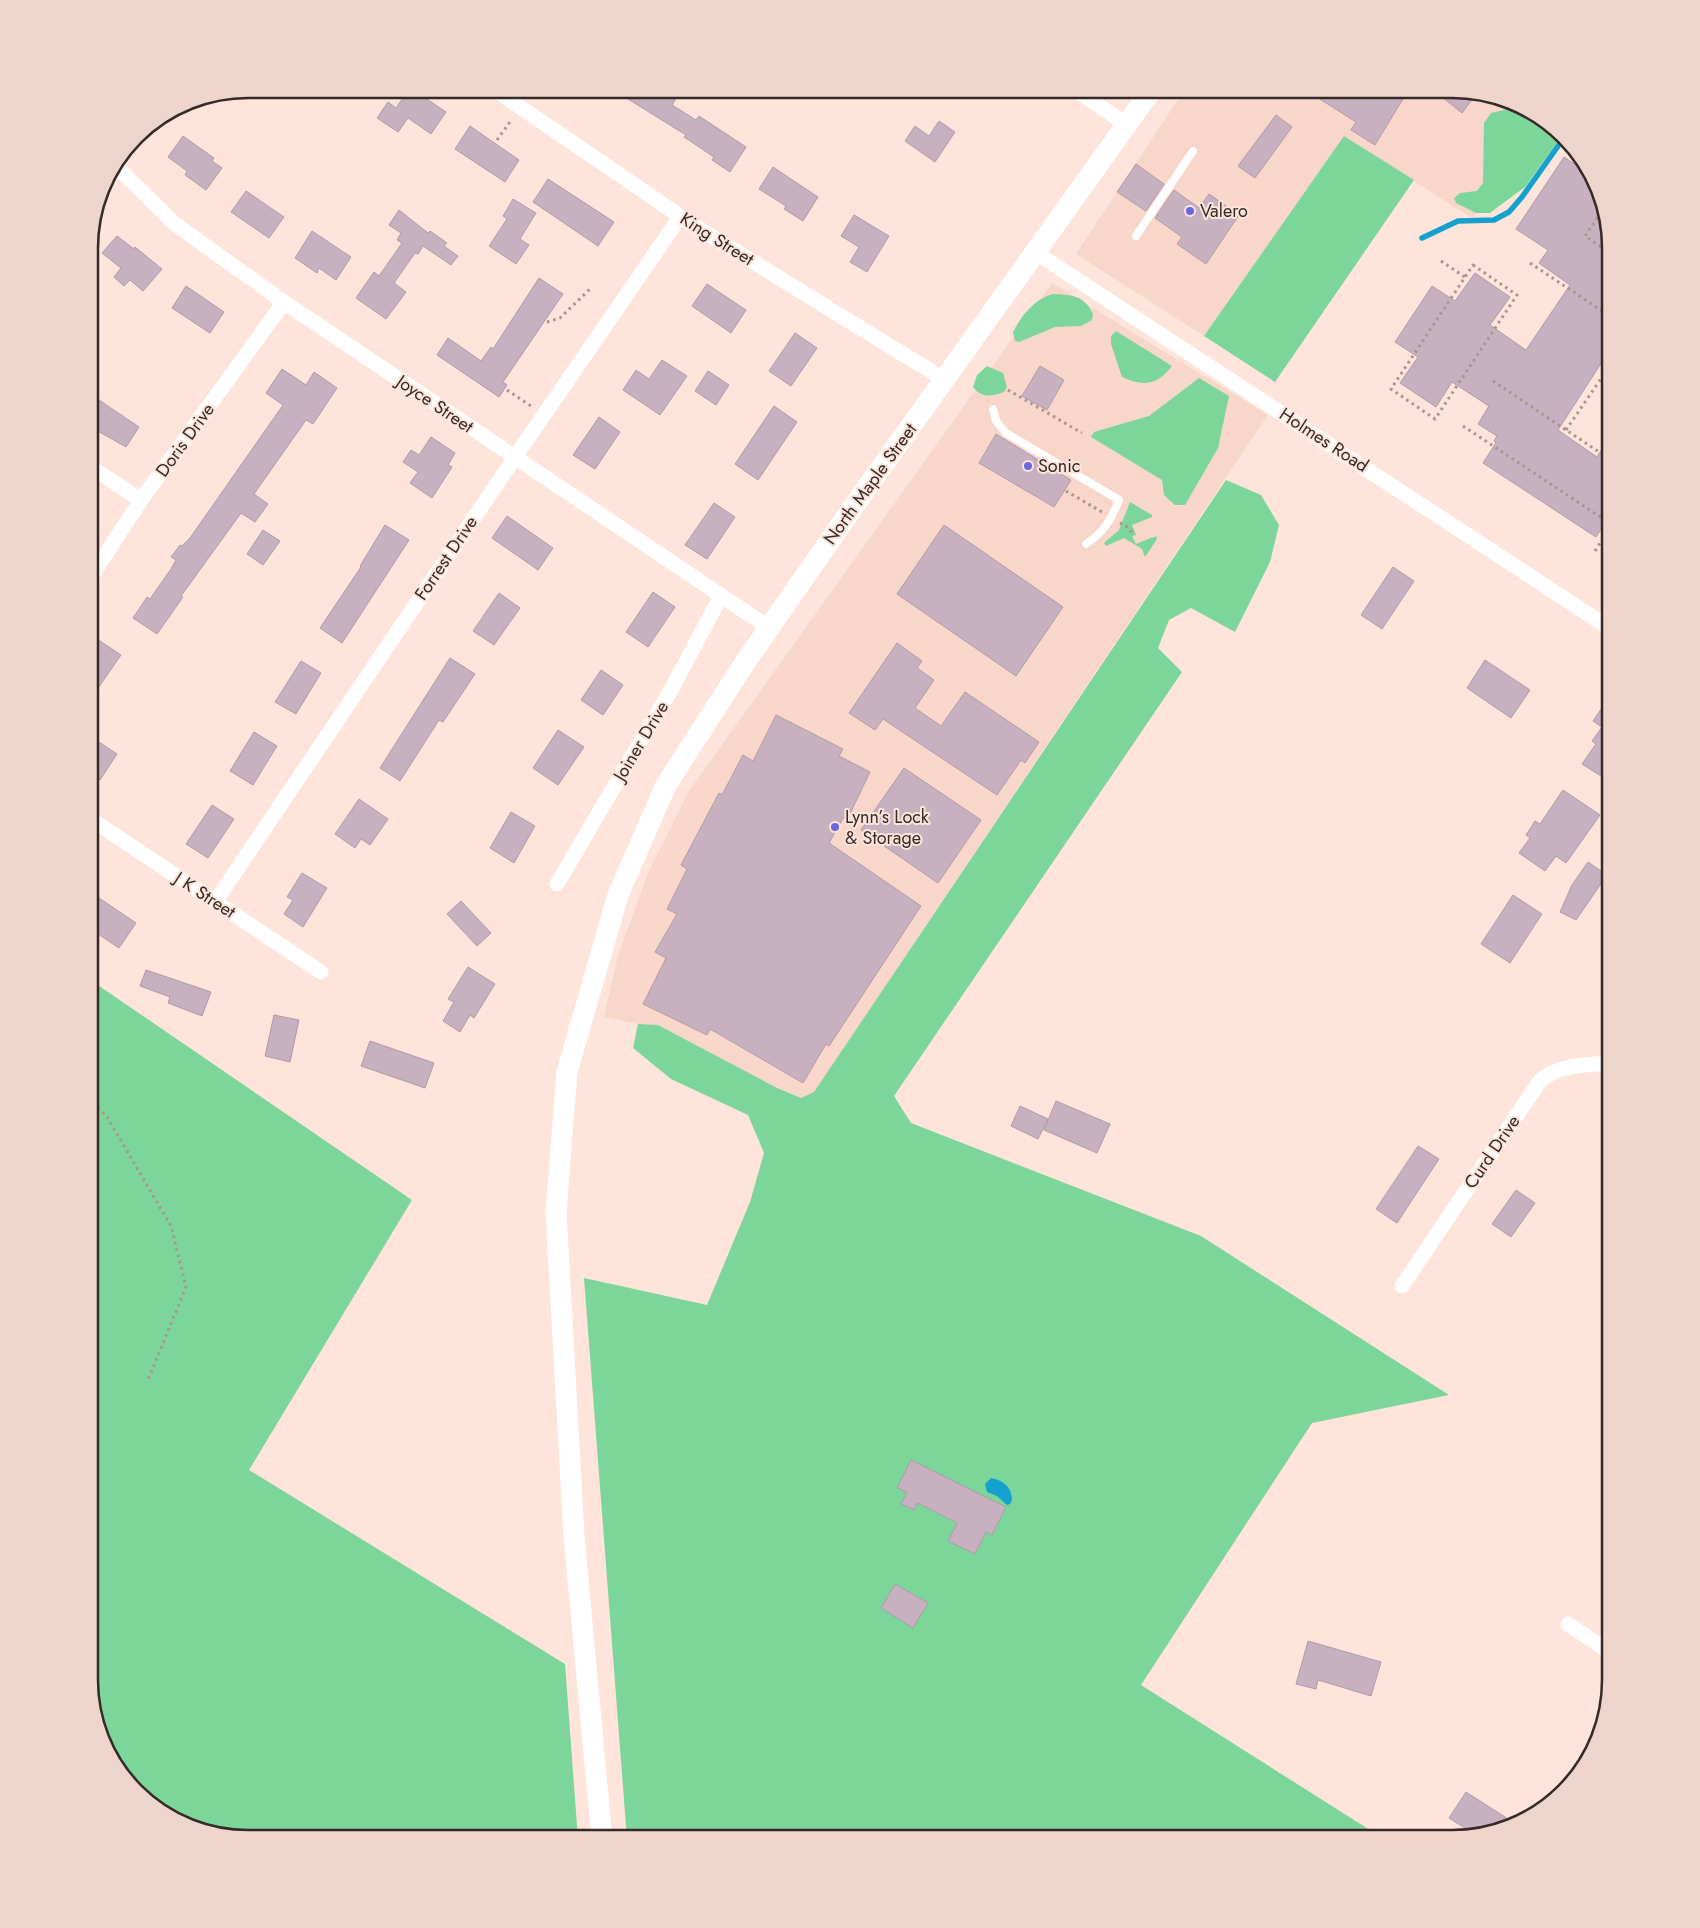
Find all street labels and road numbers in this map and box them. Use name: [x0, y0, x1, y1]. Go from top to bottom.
street label: King Street: [675, 206, 760, 272]
street label: Joyce Street: [390, 368, 479, 440]
street label: Doris Drive: [149, 398, 221, 482]
street label: Holmes Road: [1274, 401, 1374, 479]
street label: North Maple Street: [817, 417, 923, 550]
street label: Forrest Drive: [408, 511, 484, 605]
street label: Joiner Drive: [606, 696, 675, 788]
street label: J K Street: [168, 864, 241, 925]
street label: Curd Drive: [1458, 1110, 1526, 1194]

